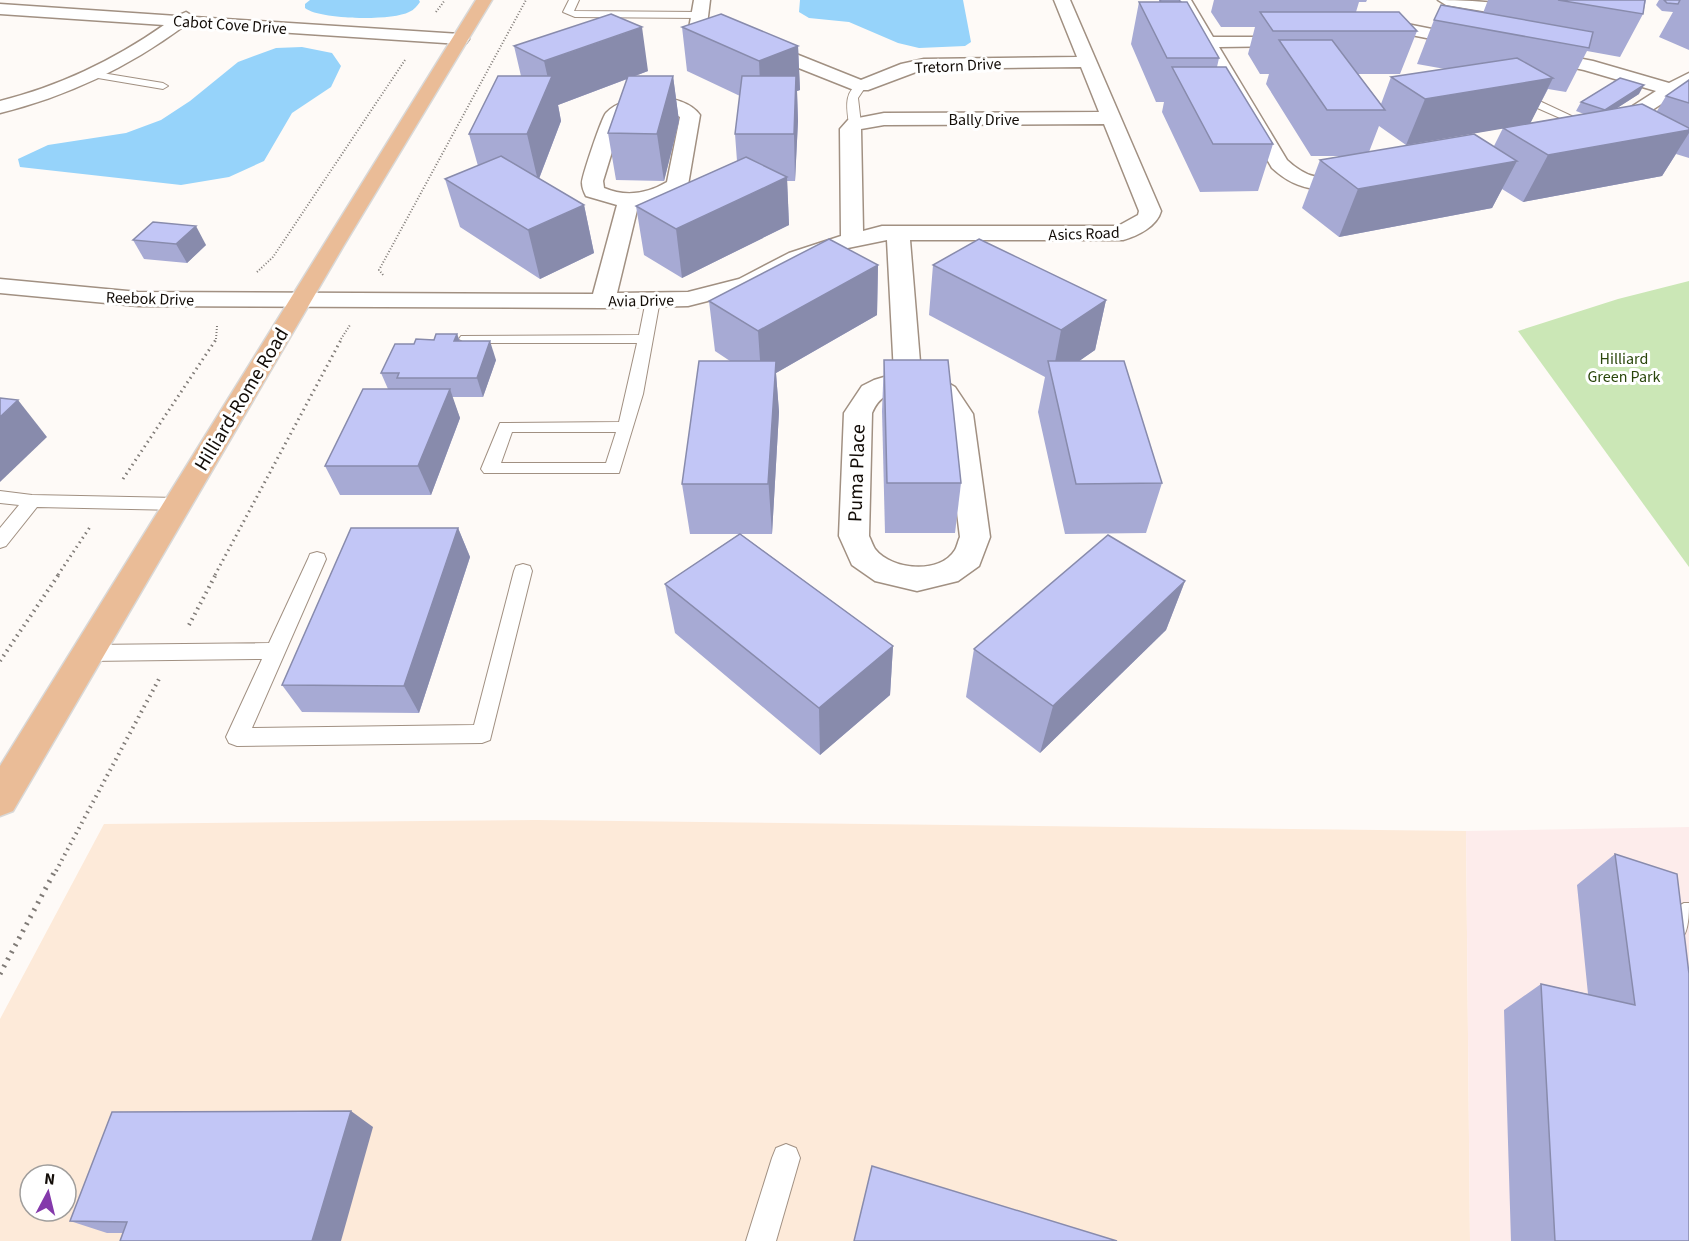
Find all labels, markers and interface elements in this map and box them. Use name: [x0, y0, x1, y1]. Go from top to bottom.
street label: Cabot Cove Drive: [172, 10, 288, 40]
street label: Tretorn Drive: [914, 53, 1002, 79]
street label: Bally Drive: [949, 109, 1020, 131]
street label: Asics Road: [1048, 222, 1120, 246]
street label: Reebok Drive: [106, 286, 194, 312]
street label: Avia Drive: [608, 289, 674, 313]
street label: Hilliard-Rome Road: [188, 323, 296, 476]
park label: Hilliard Green Park: [1588, 348, 1661, 388]
street label: Puma Place: [841, 424, 873, 522]
north arrow: [18, 1163, 78, 1223]
text: N: [43, 1168, 56, 1191]

